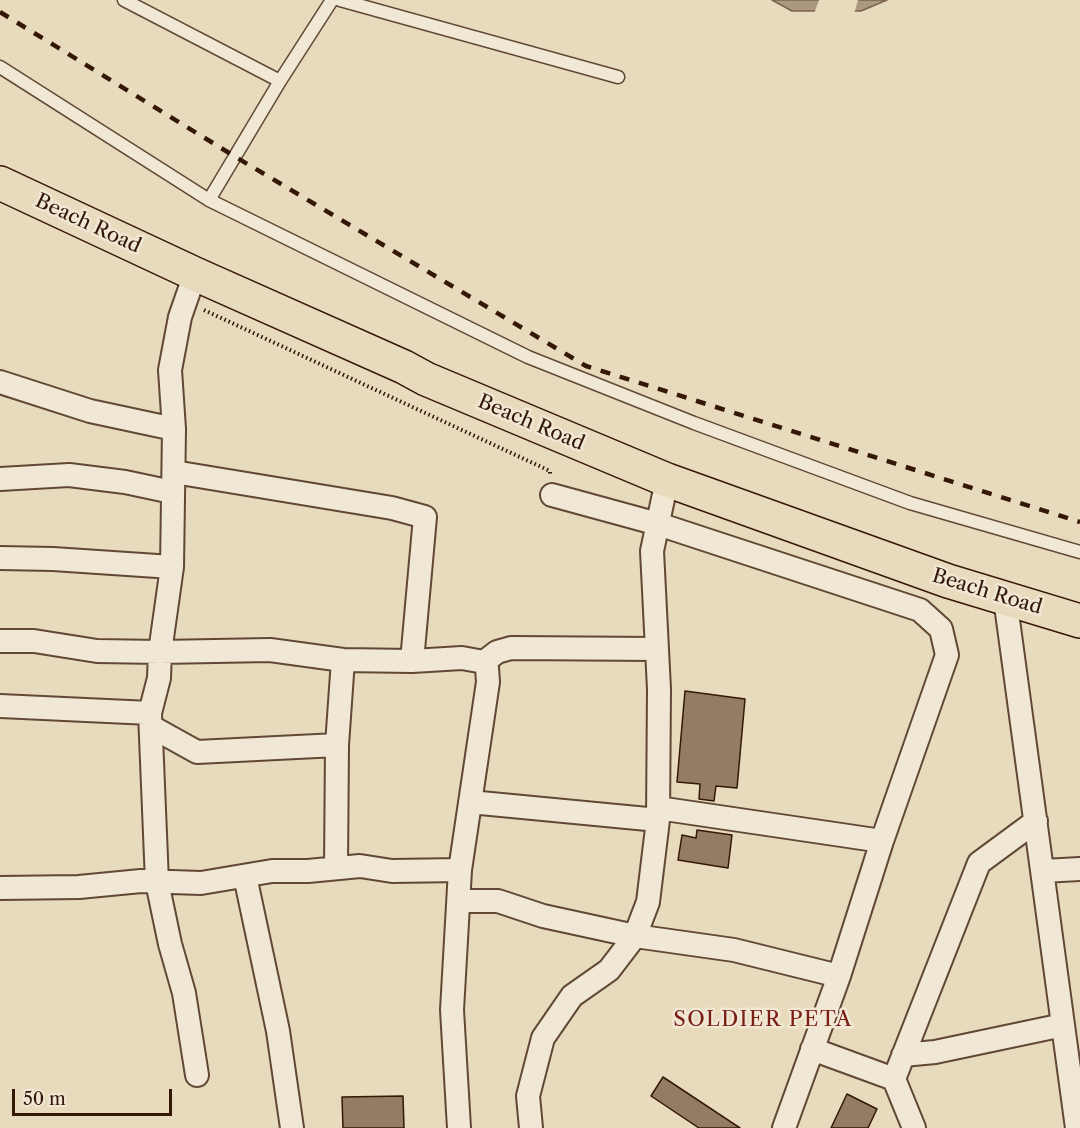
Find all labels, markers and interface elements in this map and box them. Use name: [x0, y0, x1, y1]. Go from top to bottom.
street label: Beach Road: [31, 189, 145, 259]
street label: Beach Road: [474, 390, 588, 456]
street label: Beach Road: [929, 564, 1045, 620]
district label: SOLDIER PETA: [673, 1007, 853, 1033]
scale bar: [15, 1077, 176, 1115]
text: 50 m: [23, 1088, 66, 1110]

